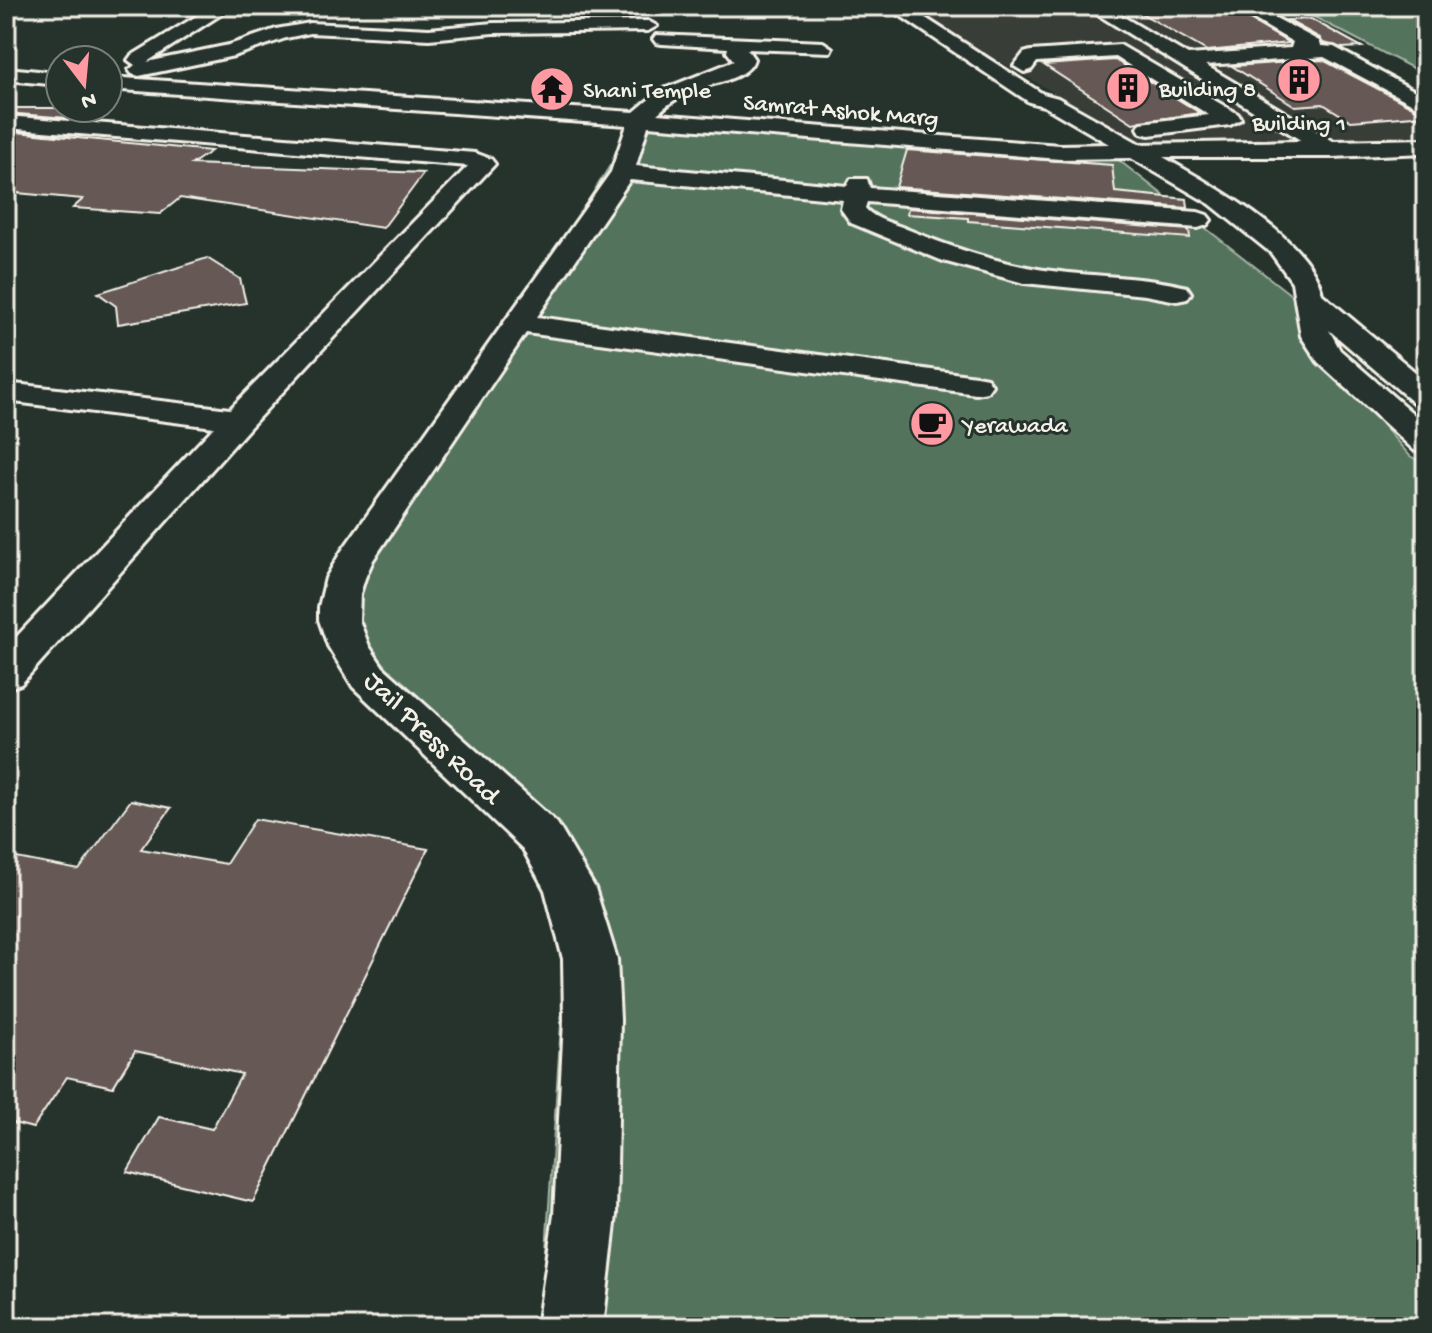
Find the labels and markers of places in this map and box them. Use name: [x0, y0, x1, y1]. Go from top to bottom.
building icon: Building 1: [1275, 56, 1323, 104]
building icon: Building 8: [1104, 64, 1152, 112]
temple icon: Shani Temple: [528, 65, 576, 113]
place label: Building 8: [1158, 77, 1256, 106]
place label: Shani Temple: [583, 78, 711, 107]
place label: Building 1: [1251, 111, 1346, 140]
cafe icon: Yerawada: [908, 400, 956, 448]
place label: Yerawada: [961, 413, 1068, 442]

